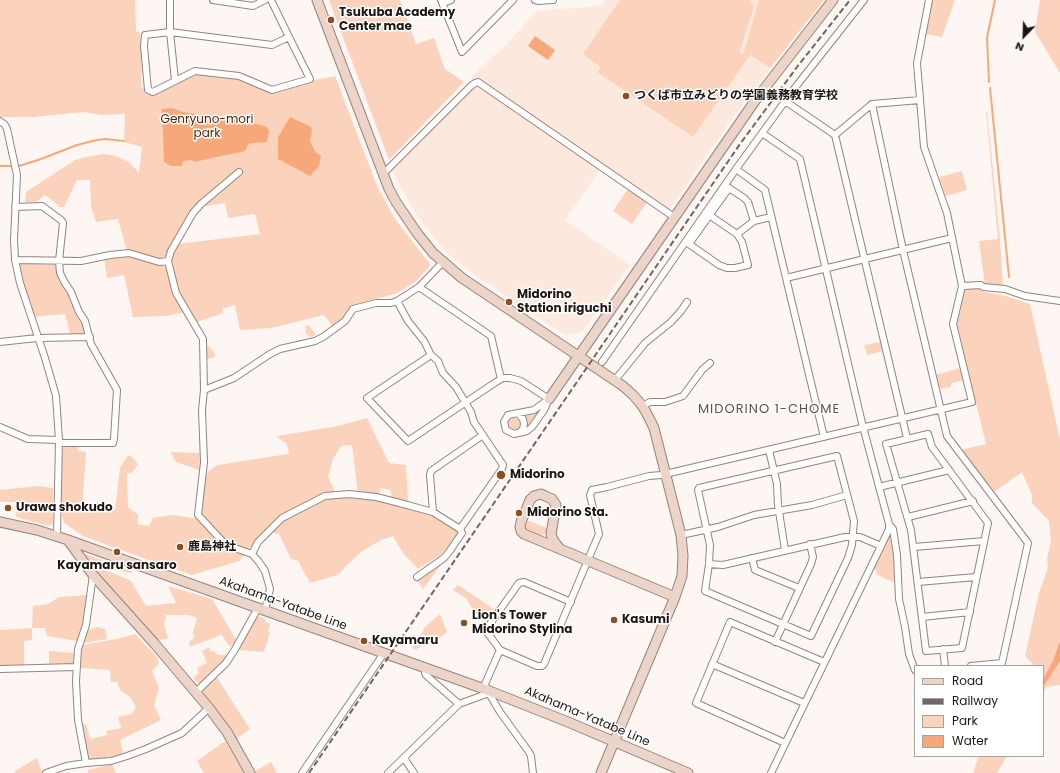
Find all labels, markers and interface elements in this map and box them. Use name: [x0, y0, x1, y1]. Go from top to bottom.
place label: Tsukuba Academy Center mae: [339, 6, 455, 34]
marker: Tsukuba Academy Center mae: [326, 15, 336, 25]
north arrow: [1004, 16, 1044, 56]
text: N: [1012, 38, 1026, 56]
place label: つくば市立みどりの学園義務教育学校: [634, 89, 838, 103]
marker: つくば市立みどりの学園義務教育学校: [621, 91, 631, 101]
park label: Genryuno-mori park: [161, 113, 253, 141]
place label: Midorino Station iriguchi: [517, 288, 611, 316]
marker: Midorino Station iriguchi: [504, 297, 514, 307]
district label: MIDORINO 1-CHOME: [698, 402, 840, 418]
place label: Midorino: [510, 468, 565, 482]
marker: Midorino: [495, 469, 507, 481]
place label: Urawa shokudo: [16, 501, 113, 515]
marker: Urawa shokudo: [3, 503, 13, 513]
place label: Midorino Sta.: [527, 506, 608, 520]
marker: Midorino Sta.: [514, 508, 524, 518]
place label: 鹿島神社: [188, 540, 236, 554]
marker: 鹿島神社: [175, 542, 185, 552]
marker: Kayamaru sansaro: [112, 547, 122, 557]
place label: Kayamaru sansaro: [57, 559, 177, 573]
street label: Akahama-Yatabe Line: [217, 574, 349, 634]
place label: Lion's Tower Midorino Stylina: [472, 609, 572, 637]
place label: Kasumi: [622, 613, 670, 627]
marker: Kasumi: [609, 615, 619, 625]
marker: Lion's Tower Midorino Stylina: [459, 618, 469, 628]
place label: Kayamaru: [372, 634, 438, 648]
marker: Kayamaru: [359, 636, 369, 646]
legend: [914, 665, 1044, 757]
text: Road: [952, 672, 983, 689]
street label: Akahama-Yatabe Line: [522, 684, 652, 750]
text: Railway: [952, 692, 998, 709]
text: Park: [952, 712, 978, 729]
text: Water: [952, 732, 988, 749]

